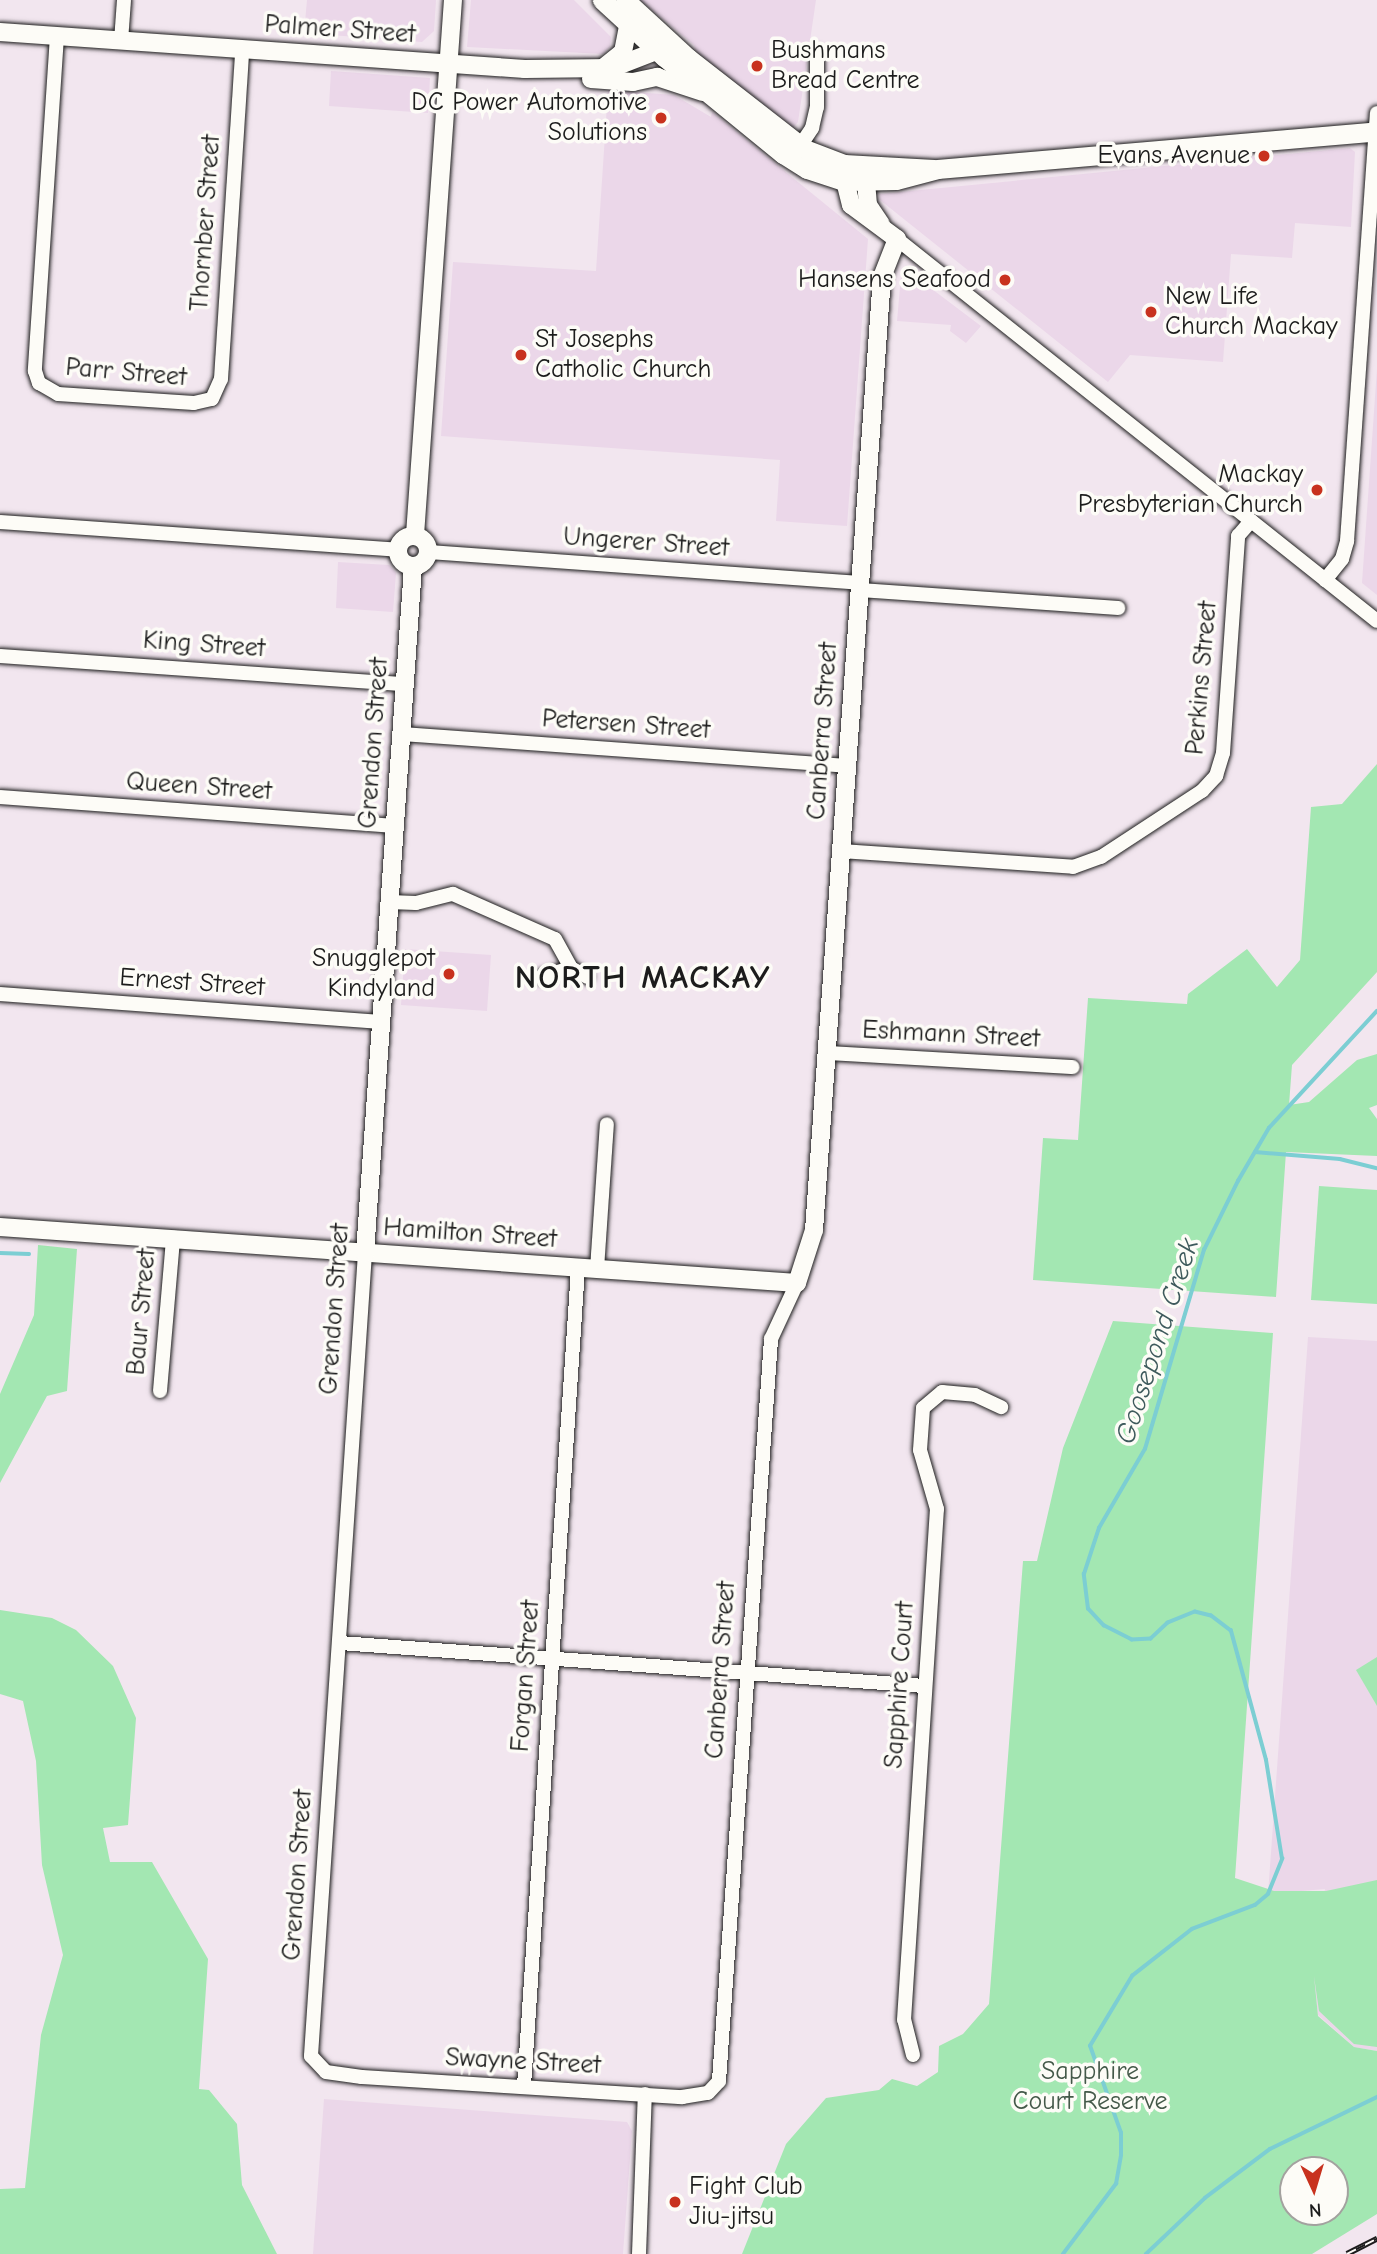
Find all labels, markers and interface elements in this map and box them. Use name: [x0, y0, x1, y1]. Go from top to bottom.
street label: Palmer Street: [263, 9, 417, 51]
place label: Bushmans Bread Centre: [771, 35, 920, 96]
marker: Bushmans Bread Centre: [749, 58, 765, 74]
place label: DC Power Automotive Solutions: [411, 87, 647, 148]
marker: DC Power Automotive Solutions: [653, 110, 669, 126]
street label: Thornber Street: [184, 134, 228, 312]
place label: Evans Avenue: [1098, 140, 1250, 172]
marker: Evans Avenue: [1256, 148, 1272, 164]
place label: Hansens Seafood: [798, 264, 991, 296]
marker: Hansens Seafood: [997, 272, 1013, 288]
place label: New Life Church Mackay: [1165, 281, 1338, 342]
marker: New Life Church Mackay: [1143, 304, 1159, 320]
place label: St Josephs Catholic Church: [535, 324, 712, 386]
marker: St Josephs Catholic Church: [513, 347, 529, 363]
street label: Parr Street: [64, 352, 188, 394]
place label: Mackay Presbyterian Church: [1078, 459, 1303, 520]
marker: Mackay Presbyterian Church: [1309, 482, 1325, 498]
street label: Ungerer Street: [562, 522, 730, 564]
street label: Perkins Street: [1180, 600, 1224, 756]
street label: King Street: [142, 625, 266, 665]
street label: Canberra Street: [801, 641, 845, 821]
street label: Grendon Street: [352, 656, 396, 830]
street label: Petersen Street: [541, 704, 711, 746]
street label: Queen Street: [125, 766, 273, 808]
place label: Snugglepot Kindyland: [312, 943, 435, 1004]
district label: NORTH MACKAY: [516, 958, 770, 998]
street label: Ernest Street: [118, 962, 266, 1004]
marker: Snugglepot Kindyland: [441, 966, 457, 982]
street label: Eshmann Street: [861, 1015, 1041, 1055]
street label: Hamilton Street: [382, 1212, 558, 1256]
street label: Grendon Street: [313, 1222, 357, 1396]
water label: Goosepond Creek: [1108, 1234, 1206, 1448]
street label: Baur Street: [121, 1247, 163, 1377]
street label: Canberra Street: [699, 1580, 743, 1760]
street label: Forgan Street: [505, 1599, 547, 1753]
street label: Sapphire Court: [879, 1600, 921, 1770]
street label: Grendon Street: [276, 1788, 320, 1962]
street label: Swayne Street: [444, 2042, 602, 2082]
park label: Sapphire Court Reserve: [1012, 2056, 1168, 2118]
north arrow: [1279, 2156, 1349, 2226]
place label: Fight Club Jiu-jitsu: [689, 2171, 803, 2232]
marker: Fight Club Jiu-jitsu: [667, 2194, 683, 2210]
text: N: [1308, 2199, 1322, 2221]

